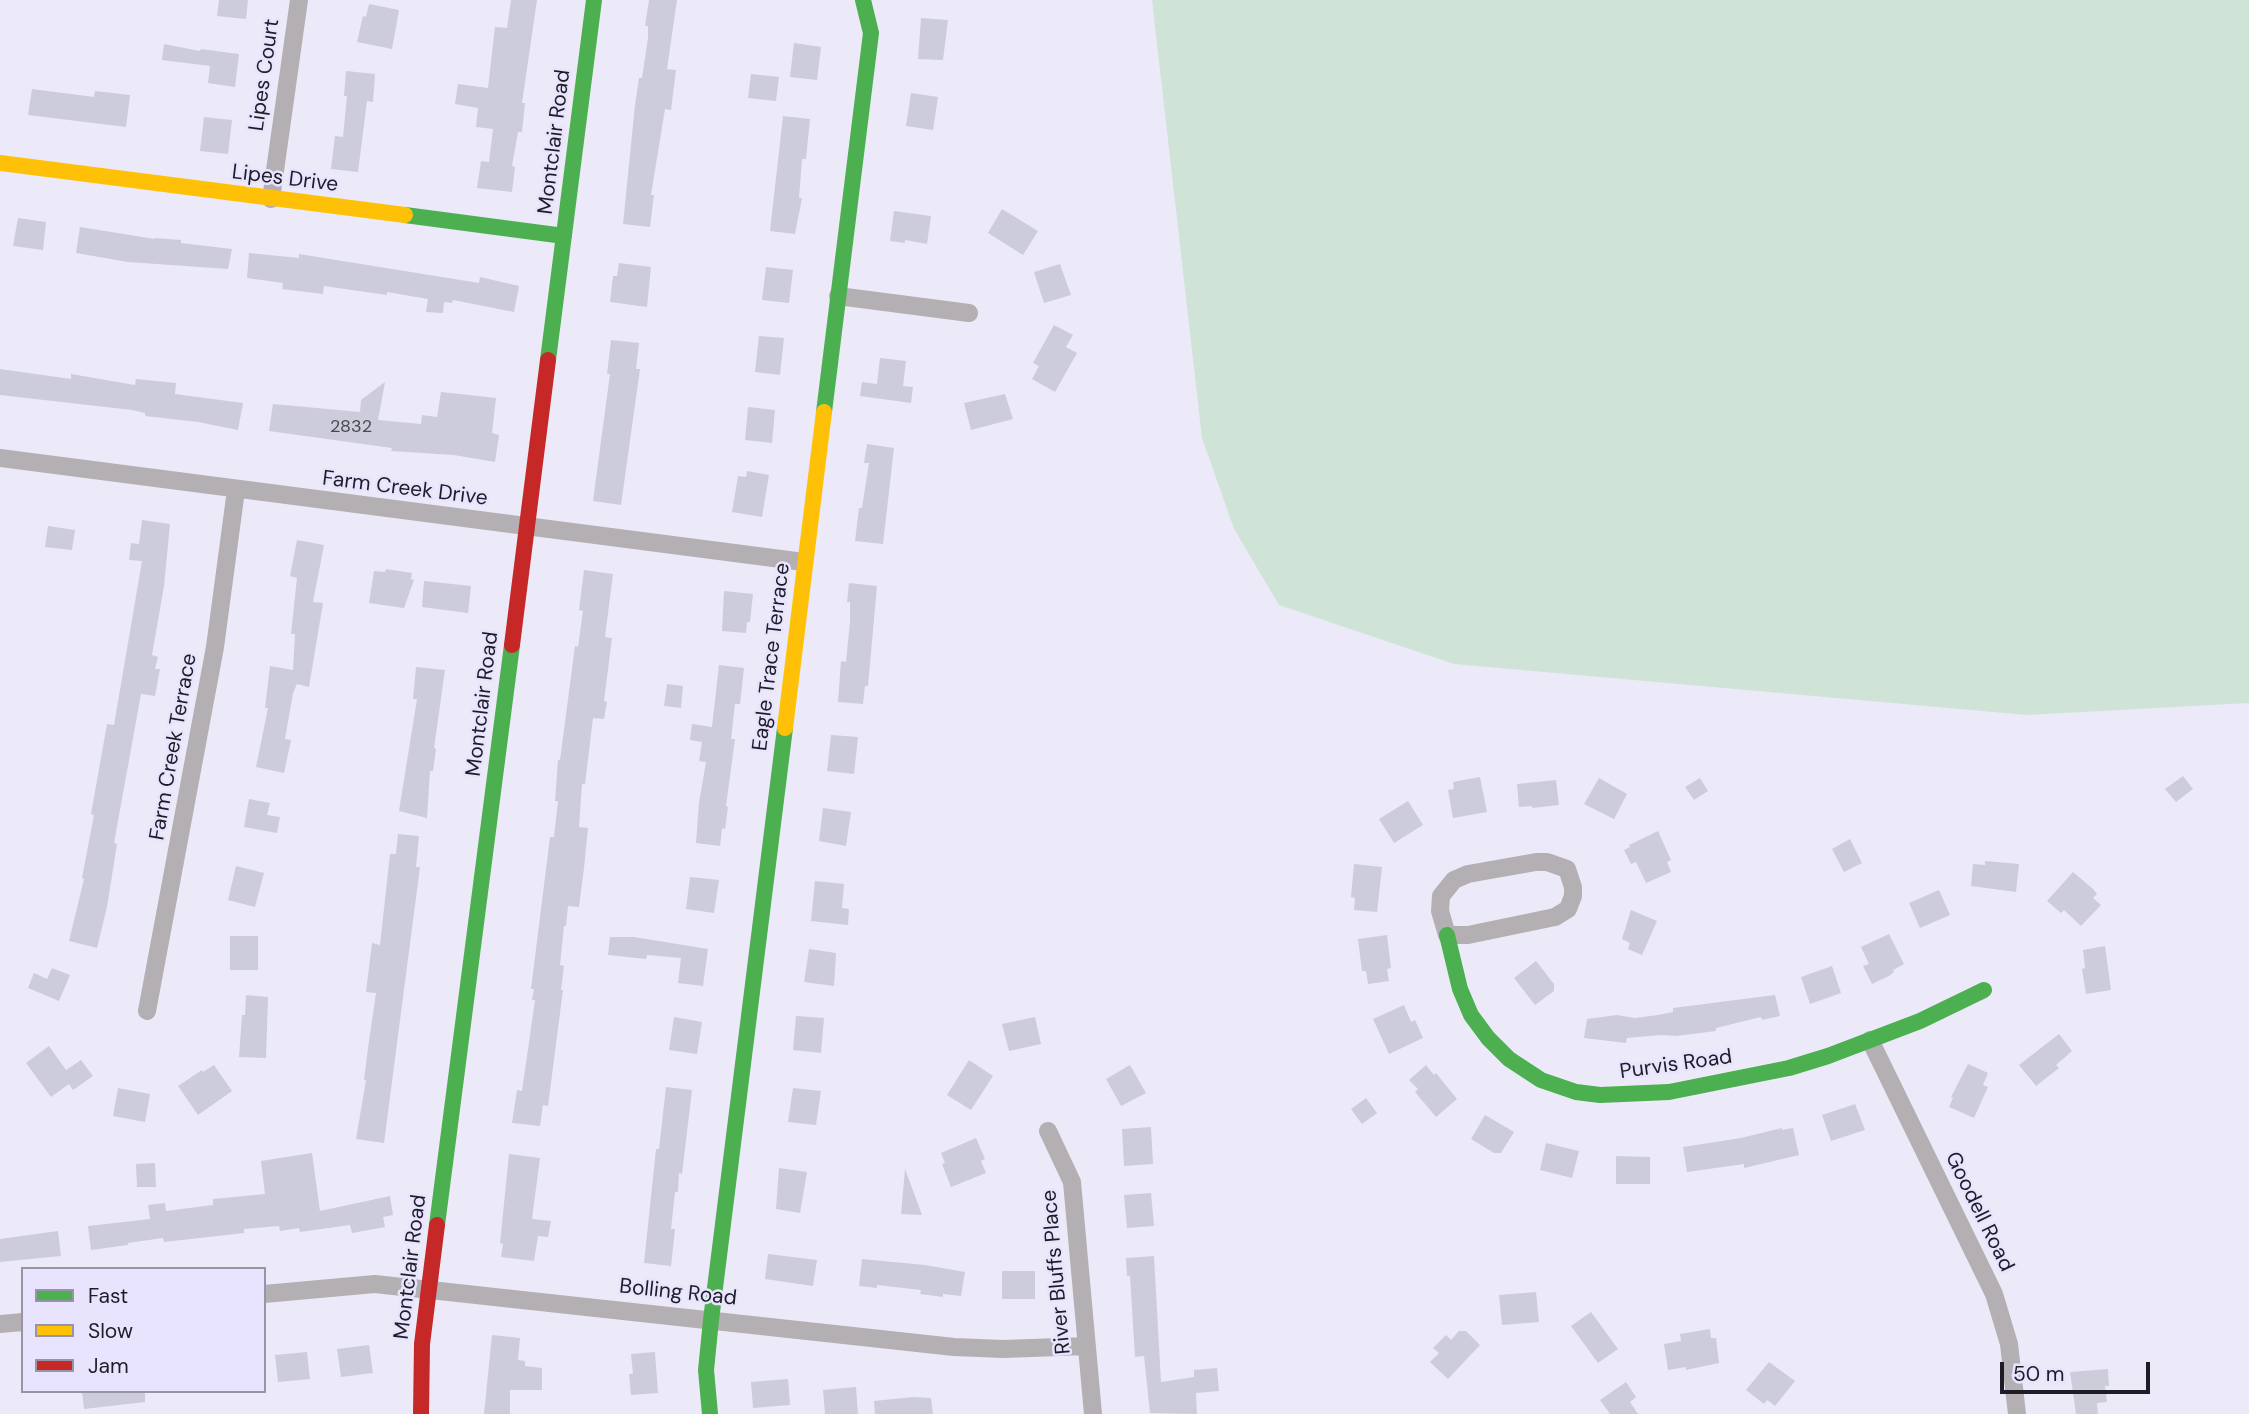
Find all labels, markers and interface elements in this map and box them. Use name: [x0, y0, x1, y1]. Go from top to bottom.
street label: Lipes Court: [245, 17, 285, 133]
street label: Montclair Road: [534, 68, 576, 216]
street label: Lipes Drive: [230, 160, 340, 198]
house number: 2832: [330, 416, 372, 438]
street label: Farm Creek Drive: [321, 466, 489, 512]
street label: Eagle Trace Terrace: [748, 562, 796, 752]
street label: Montclair Road: [462, 630, 504, 778]
street label: Farm Creek Terrace: [145, 652, 203, 842]
street label: Purvis Road: [1618, 1045, 1734, 1085]
street label: Goodell Road: [1939, 1148, 2019, 1276]
street label: River Bluffs Place: [1037, 1189, 1077, 1355]
street label: Montclair Road: [390, 1193, 432, 1341]
legend: [21, 1267, 266, 1393]
street label: Bolling Road: [618, 1274, 738, 1312]
text: Fast: [88, 1282, 128, 1310]
text: Slow: [88, 1317, 133, 1345]
scale bar: [2004, 1348, 2154, 1392]
text: Jam: [88, 1352, 129, 1380]
text: 50 m: [2013, 1360, 2064, 1388]

